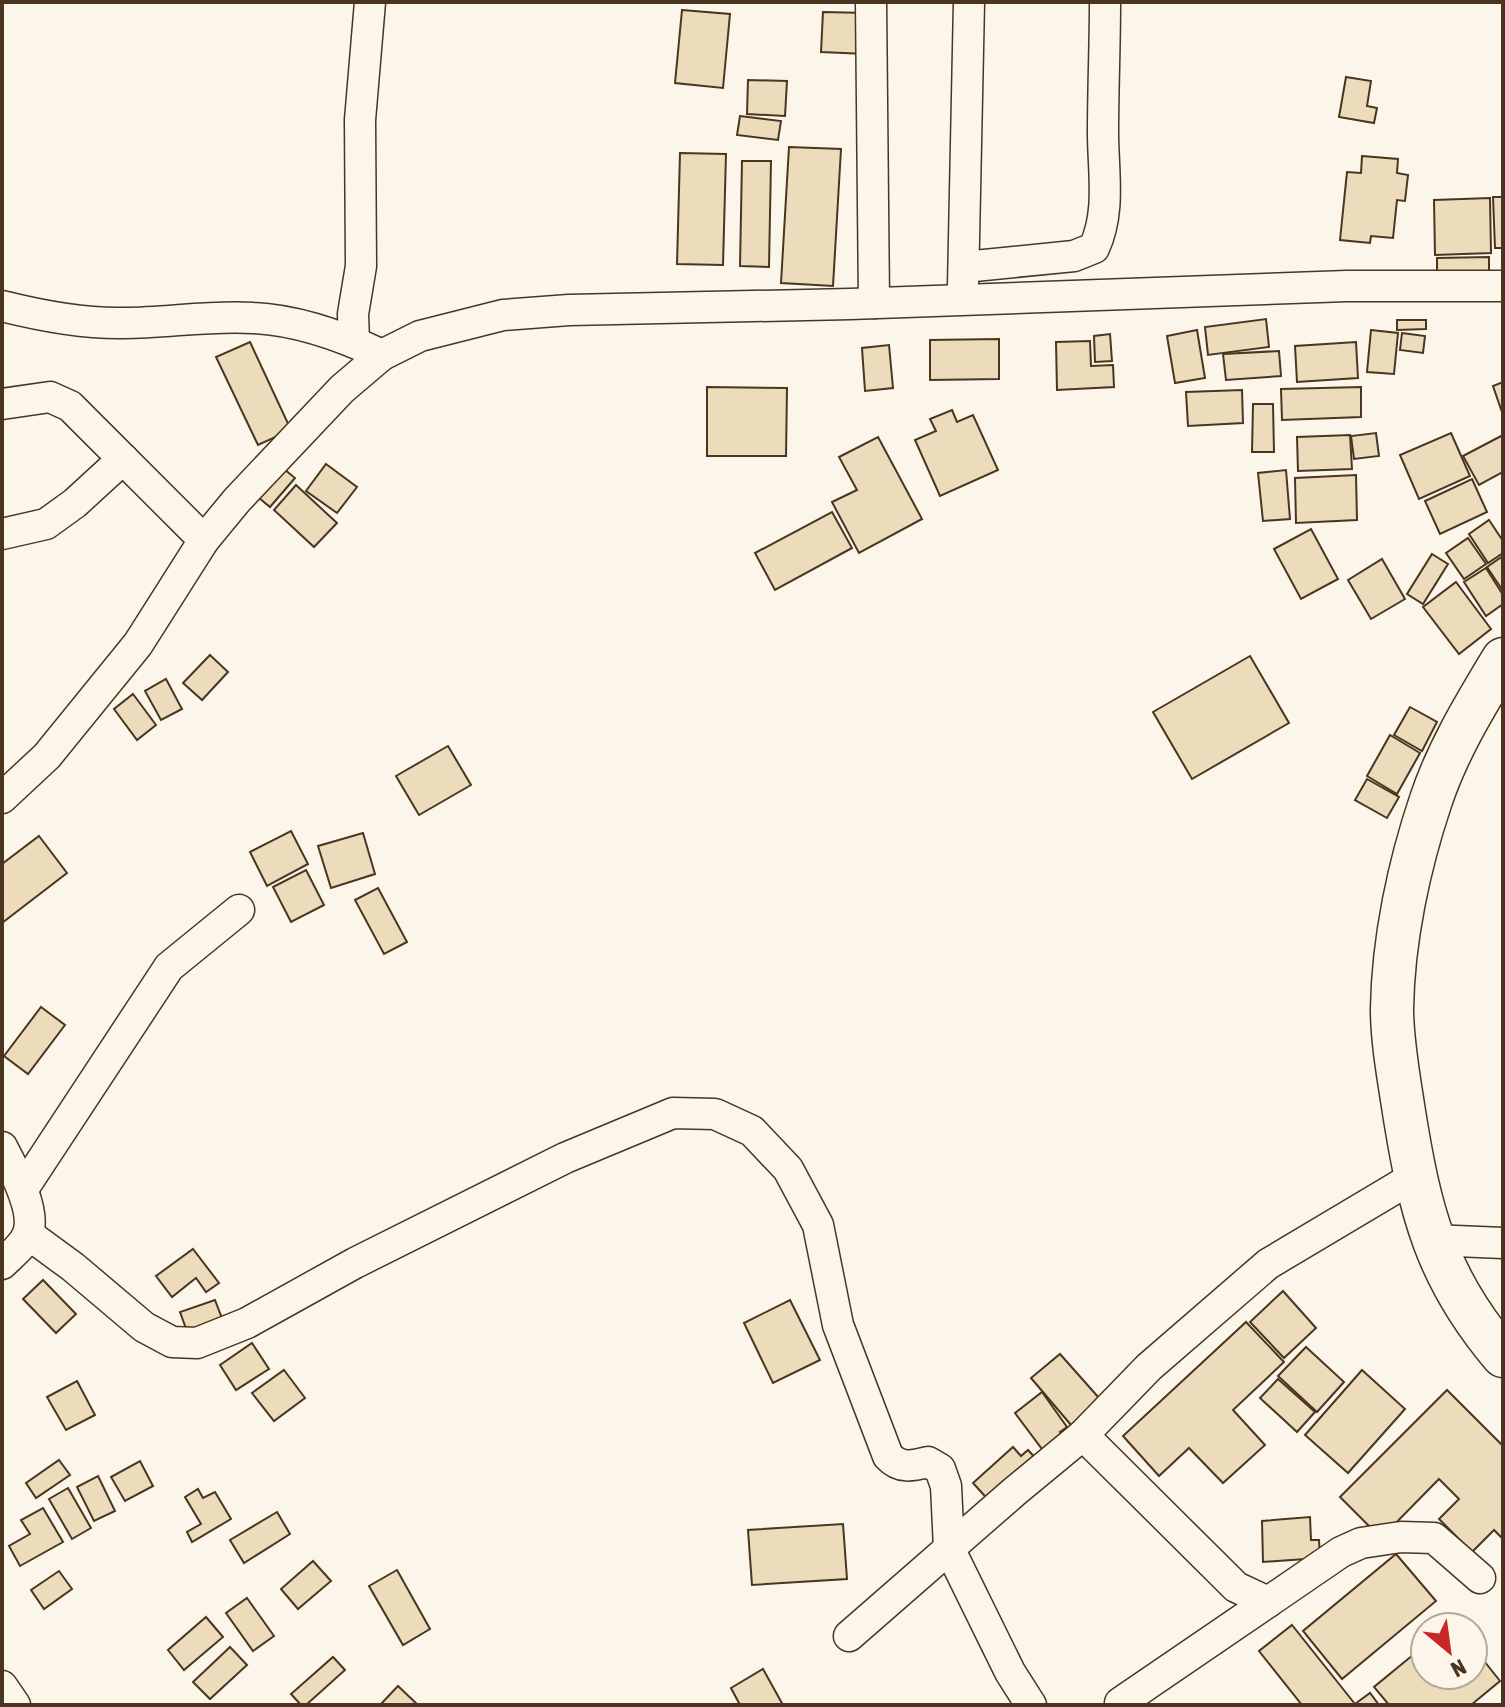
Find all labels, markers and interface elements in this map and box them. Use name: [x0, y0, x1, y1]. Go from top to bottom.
north arrow: [1409, 1611, 1489, 1691]
text: N: [1447, 1654, 1471, 1683]

